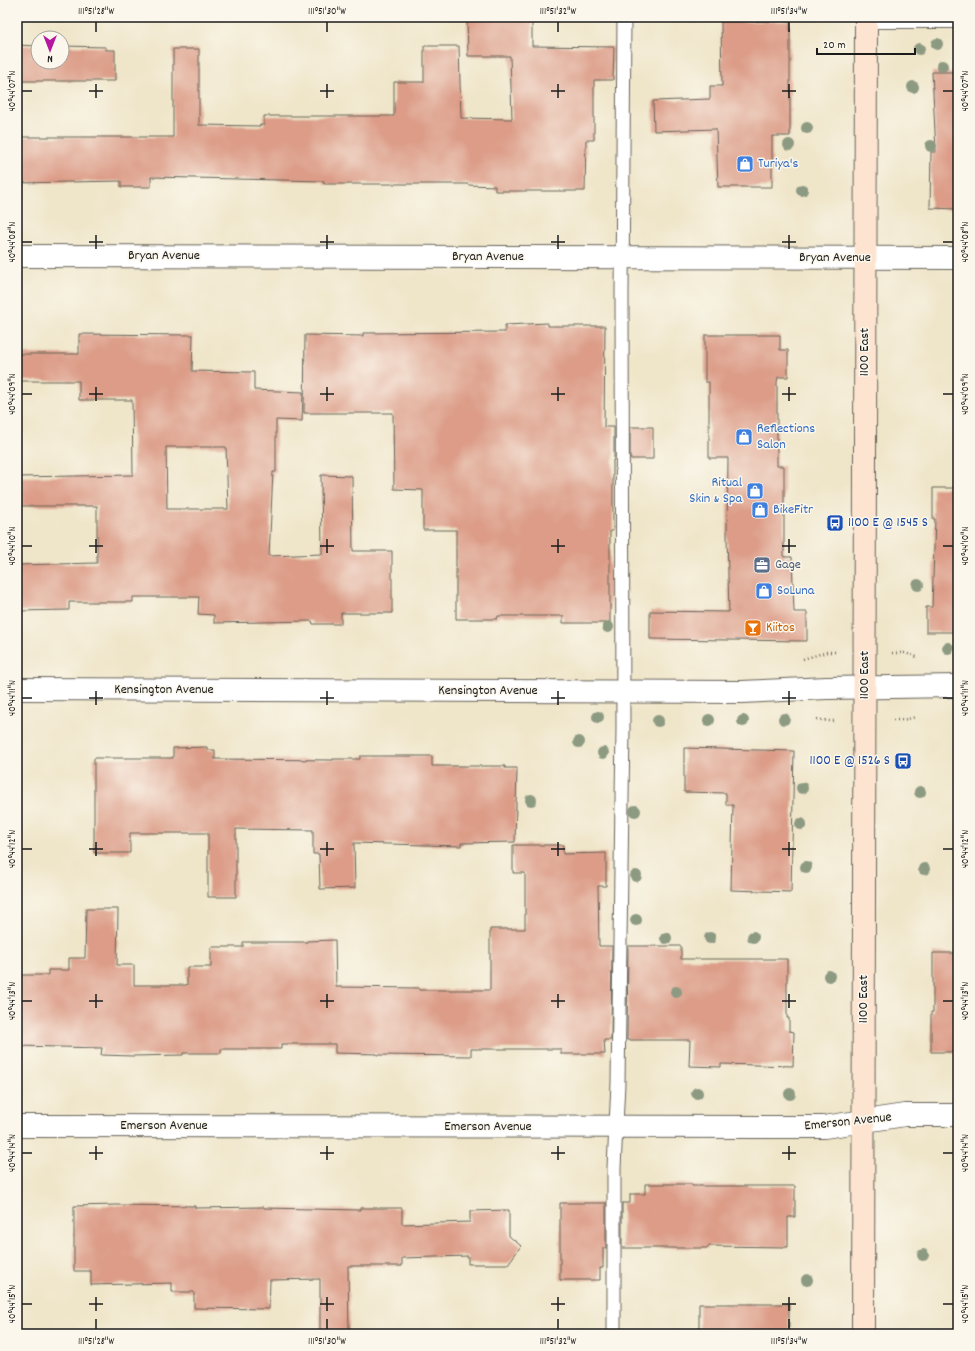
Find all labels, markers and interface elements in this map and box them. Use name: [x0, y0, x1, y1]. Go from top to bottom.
text: 111°51'28"W: [78, 5, 114, 19]
text: 111°51'30"W: [308, 5, 346, 19]
text: 111°51'32"W: [540, 5, 577, 19]
text: 111°51'34"W: [771, 5, 807, 19]
north arrow: [30, 30, 70, 70]
scale bar: [817, 30, 915, 56]
text: 20 m: [823, 37, 846, 54]
text: N: [47, 50, 53, 66]
text: 40°44'07"N: [6, 71, 20, 111]
text: 40°44'07"N: [959, 71, 973, 111]
shop icon: Turiya's: [735, 154, 755, 174]
place label: Turiya's: [758, 154, 798, 174]
text: 40°44'08"N: [6, 221, 20, 263]
text: 40°44'08"N: [959, 221, 973, 263]
street label: Bryan Avenue: [128, 246, 200, 266]
street label: Bryan Avenue: [452, 247, 524, 267]
street label: Bryan Avenue: [799, 248, 871, 268]
street label: 1100 East: [855, 328, 875, 376]
text: 40°44'09"N: [6, 373, 20, 415]
text: 40°44'09"N: [959, 373, 973, 415]
place label: Reflections Salon: [757, 419, 815, 455]
shop icon: Reflections Salon: [734, 427, 754, 447]
place label: Ritual Skin & Spa: [689, 473, 743, 509]
shop icon: Ritual Skin & Spa: [745, 481, 765, 501]
shop icon: BikeFitr: [750, 500, 770, 520]
place label: BikeFitr: [773, 500, 814, 520]
bus stop icon: 1100 E @ 1545 S: [825, 513, 845, 533]
place label: 1100 E @ 1545 S: [848, 513, 928, 533]
text: 40°44'10"N: [6, 526, 20, 566]
text: 40°44'10"N: [959, 526, 973, 566]
office icon: Gage: [752, 555, 772, 575]
place label: Gage: [775, 555, 801, 575]
shop icon: SoLuna: [754, 581, 774, 601]
place label: SoLuna: [777, 581, 815, 601]
bar icon: Kiitos: [743, 618, 763, 638]
place label: Kiitos: [766, 618, 795, 638]
street label: 1100 East: [855, 651, 875, 699]
text: 40°44'11"N: [6, 680, 20, 716]
street label: Kensington Avenue: [114, 680, 214, 700]
text: 40°44'11"N: [959, 680, 973, 716]
street label: Kensington Avenue: [438, 681, 538, 701]
place label: 1100 E @ 1526 S: [810, 751, 890, 771]
bus stop icon: 1100 E @ 1526 S: [893, 751, 913, 771]
text: 40°44'12"N: [6, 830, 20, 868]
text: 40°44'12"N: [959, 830, 973, 868]
street label: 1100 East: [854, 975, 874, 1023]
text: 40°44'13"N: [6, 982, 20, 1020]
text: 40°44'13"N: [959, 982, 973, 1020]
street label: Emerson Avenue: [803, 1107, 893, 1137]
street label: Emerson Avenue: [120, 1116, 208, 1136]
street label: Emerson Avenue: [444, 1117, 532, 1137]
text: 40°44'14"N: [6, 1134, 20, 1172]
text: 40°44'14"N: [959, 1134, 973, 1172]
text: 40°44'15"N: [6, 1285, 20, 1323]
text: 40°44'15"N: [959, 1285, 973, 1323]
text: 111°51'28"W: [78, 1335, 114, 1349]
text: 111°51'30"W: [308, 1335, 346, 1349]
text: 111°51'32"W: [540, 1335, 577, 1349]
text: 111°51'34"W: [771, 1335, 807, 1349]

